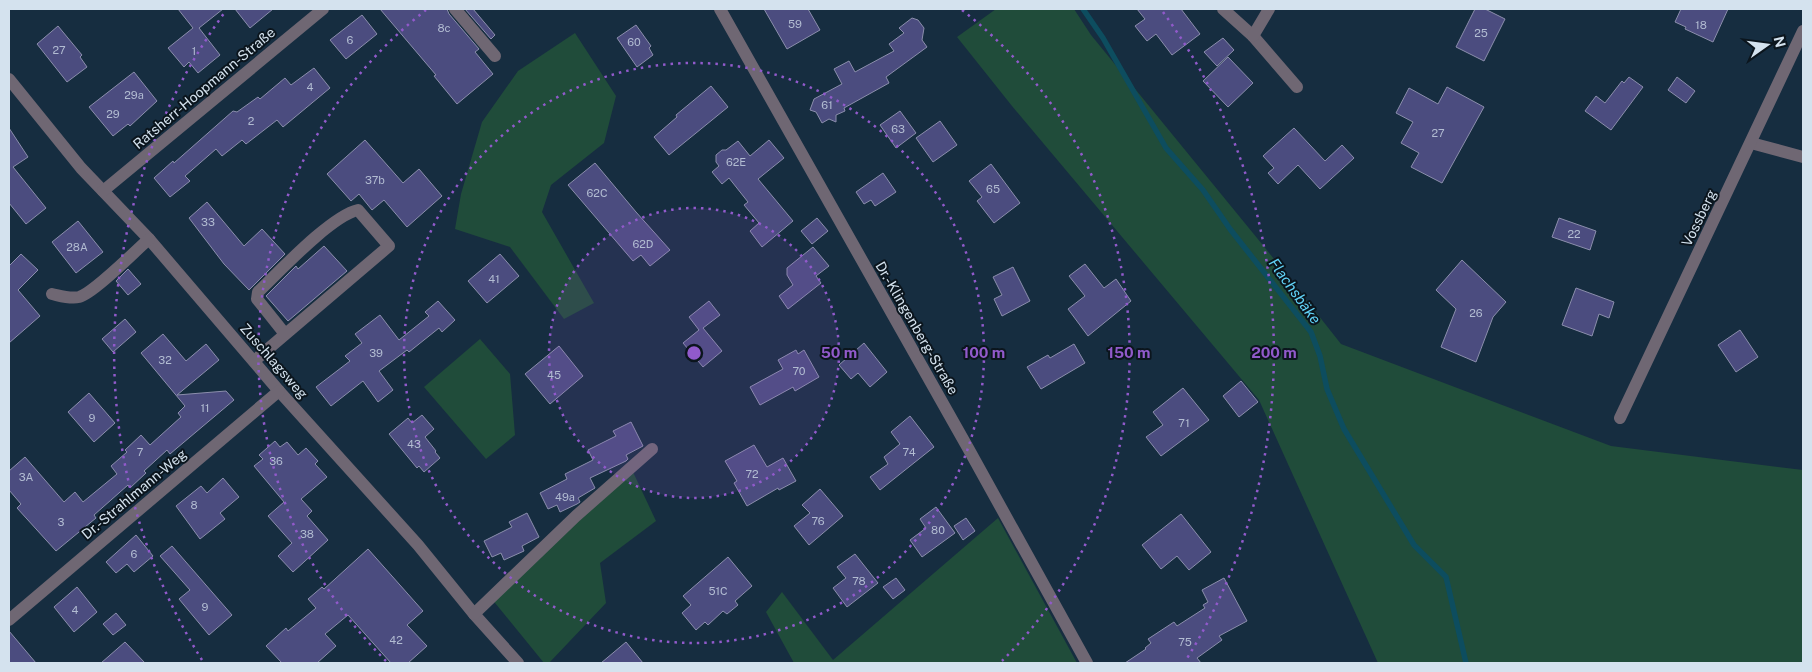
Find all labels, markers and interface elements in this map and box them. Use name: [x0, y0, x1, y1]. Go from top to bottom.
house number: 59: [788, 18, 802, 30]
house number: 18: [1695, 19, 1707, 31]
north arrow: [1742, 20, 1792, 70]
house number: 8c: [437, 22, 451, 34]
street label: Ratsherr-Hoopmann-Straße: [130, 24, 278, 152]
house number: 25: [1474, 27, 1488, 39]
house number: 6: [347, 34, 354, 46]
text: N: [1771, 35, 1789, 49]
house number: 60: [627, 36, 641, 48]
house number: 27: [52, 44, 66, 56]
house number: 1: [192, 45, 196, 57]
house number: 4: [307, 81, 314, 93]
house number: 29a: [124, 89, 144, 101]
house number: 61: [821, 99, 833, 111]
house number: 29: [106, 108, 120, 120]
house number: 2: [248, 115, 255, 127]
house number: 63: [891, 123, 905, 135]
house number: 27: [1431, 127, 1445, 139]
house number: 62E: [726, 156, 746, 168]
house number: 37b: [365, 174, 385, 186]
house number: 65: [986, 183, 1000, 195]
house number: 62C: [587, 187, 607, 199]
street label: Vossberg: [1678, 187, 1720, 249]
house number: 33: [201, 216, 215, 228]
house number: 22: [1567, 228, 1581, 240]
house number: 62D: [632, 238, 654, 250]
house number: 28A: [66, 241, 88, 253]
water label: Flachsbäke: [1265, 255, 1325, 327]
street label: Dr.-Klingenberg-Straße: [872, 259, 962, 397]
house number: 41: [488, 273, 500, 285]
house number: 26: [1469, 307, 1483, 319]
street label: Zuschlagsweg: [237, 320, 311, 402]
centre of rings: [685, 344, 703, 362]
text: 50 m: [821, 344, 857, 361]
text: 100 m: [963, 344, 1005, 361]
text: 150 m: [1107, 344, 1151, 361]
text: 200 m: [1251, 344, 1297, 361]
house number: 39: [369, 347, 383, 359]
house number: 32: [158, 354, 172, 366]
house number: 70: [792, 365, 806, 377]
house number: 45: [547, 369, 561, 381]
house number: 11: [201, 402, 209, 414]
house number: 9: [89, 412, 96, 424]
house number: 71: [1178, 417, 1190, 429]
house number: 43: [407, 438, 421, 450]
street label: Dr.-Strahlmann-Weg: [78, 445, 190, 542]
house number: 7: [137, 446, 144, 458]
house number: 74: [902, 446, 916, 458]
house number: 36: [269, 455, 283, 467]
house number: 72: [745, 468, 759, 480]
house number: 3A: [19, 471, 34, 483]
house number: 49a: [555, 491, 575, 503]
house number: 8: [190, 499, 198, 511]
house number: 76: [811, 515, 825, 527]
house number: 3: [58, 516, 65, 528]
house number: 80: [931, 524, 945, 536]
house number: 38: [300, 528, 314, 540]
house number: 6: [131, 548, 138, 560]
house number: 78: [852, 575, 866, 587]
house number: 51C: [708, 585, 728, 597]
house number: 9: [202, 601, 209, 613]
house number: 4: [72, 604, 79, 616]
house number: 42: [389, 634, 403, 646]
house number: 75: [1178, 636, 1192, 648]

